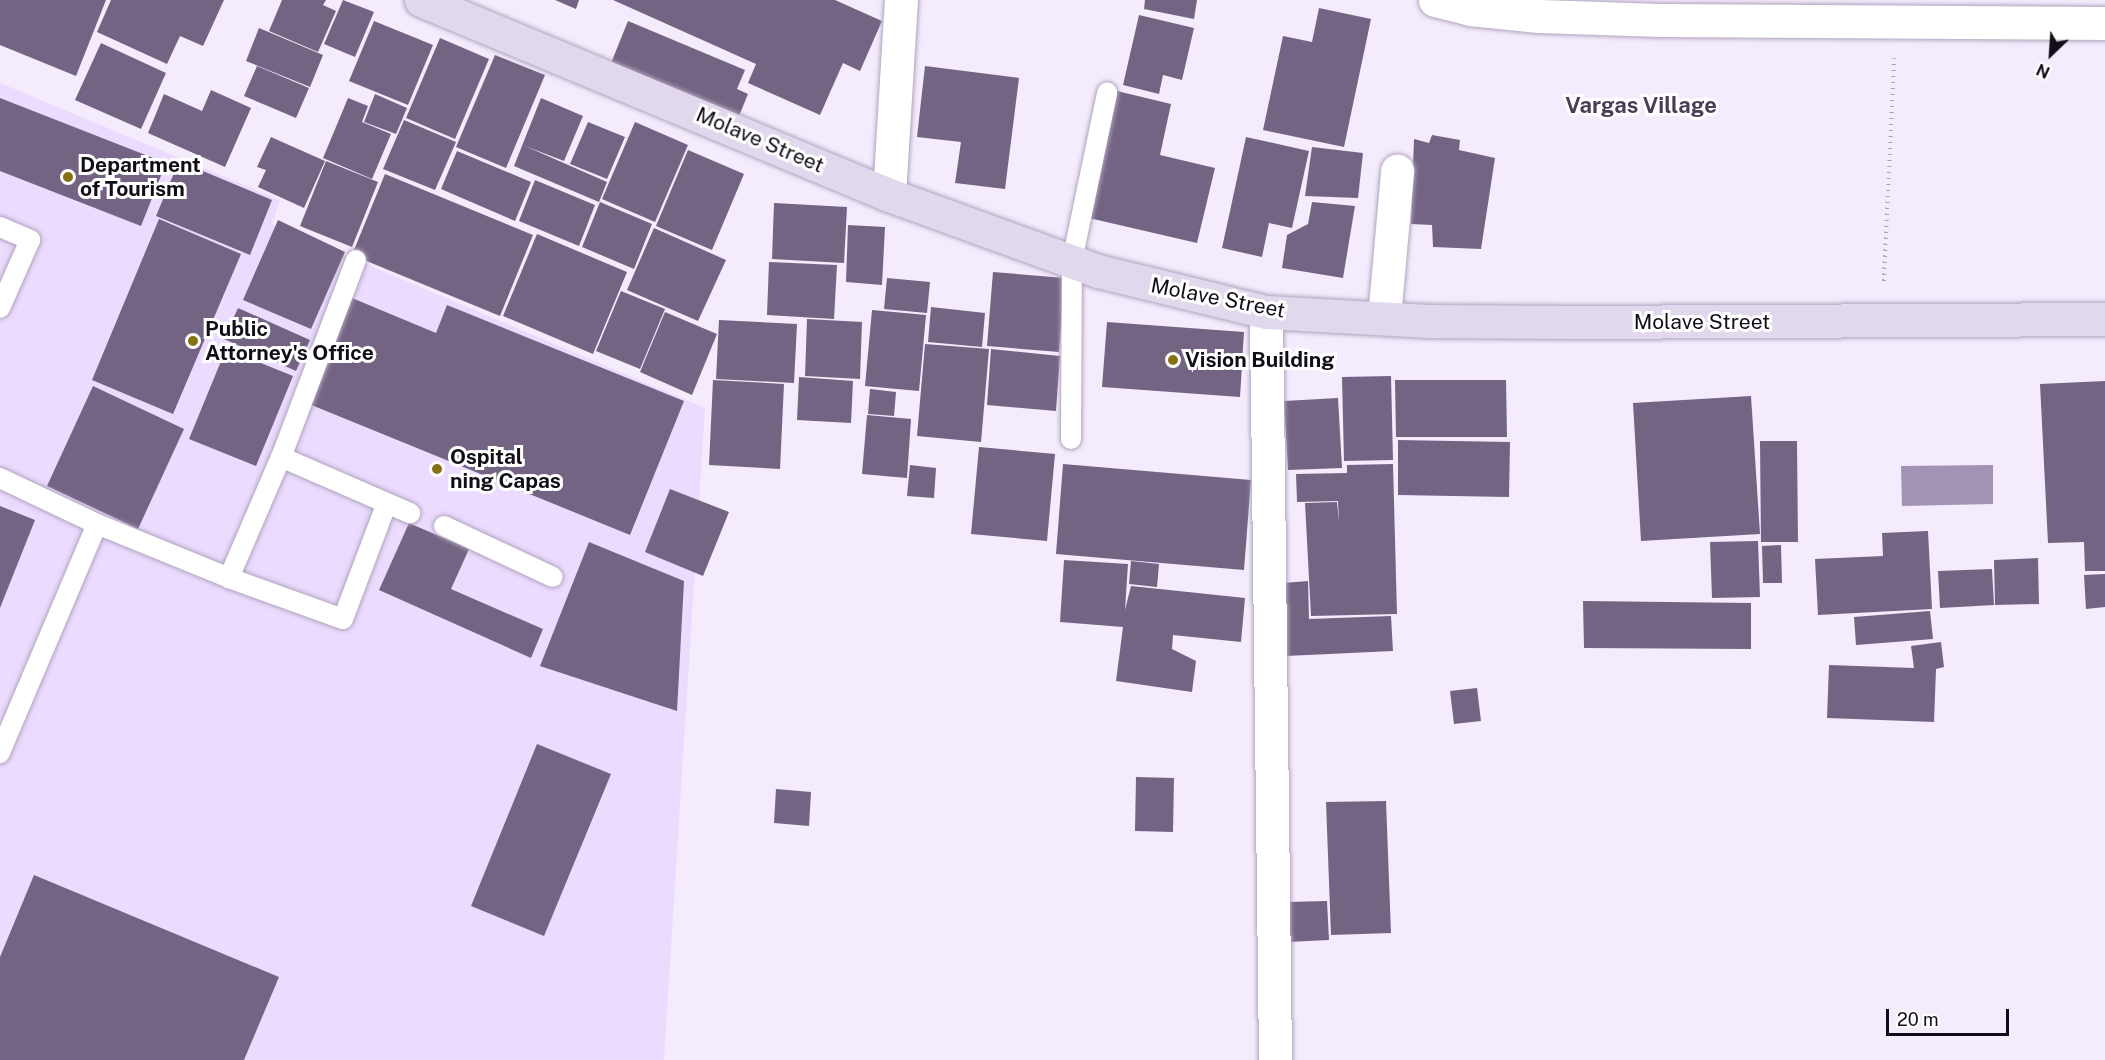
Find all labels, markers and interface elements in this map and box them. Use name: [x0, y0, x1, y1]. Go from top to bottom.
north arrow: [2021, 24, 2081, 84]
text: N: [2034, 60, 2053, 82]
district label: Vargas Village: [1565, 93, 1717, 119]
street label: Molave Street: [692, 102, 828, 178]
place label: Department of Tourism: [80, 152, 201, 202]
marker: Department of Tourism: [61, 170, 75, 184]
street label: Molave Street: [1149, 273, 1287, 323]
street label: Molave Street: [1634, 309, 1770, 335]
place label: Public Attorney's Office: [205, 316, 374, 366]
marker: Public Attorney's Office: [186, 334, 200, 348]
place label: Vision Building: [1185, 347, 1334, 373]
marker: Vision Building: [1166, 353, 1180, 367]
place label: Ospital ning Capas: [450, 444, 561, 494]
marker: Ospital ning Capas: [428, 460, 446, 478]
scale bar: [1889, 997, 2012, 1035]
text: 20 m: [1897, 1009, 1939, 1030]

